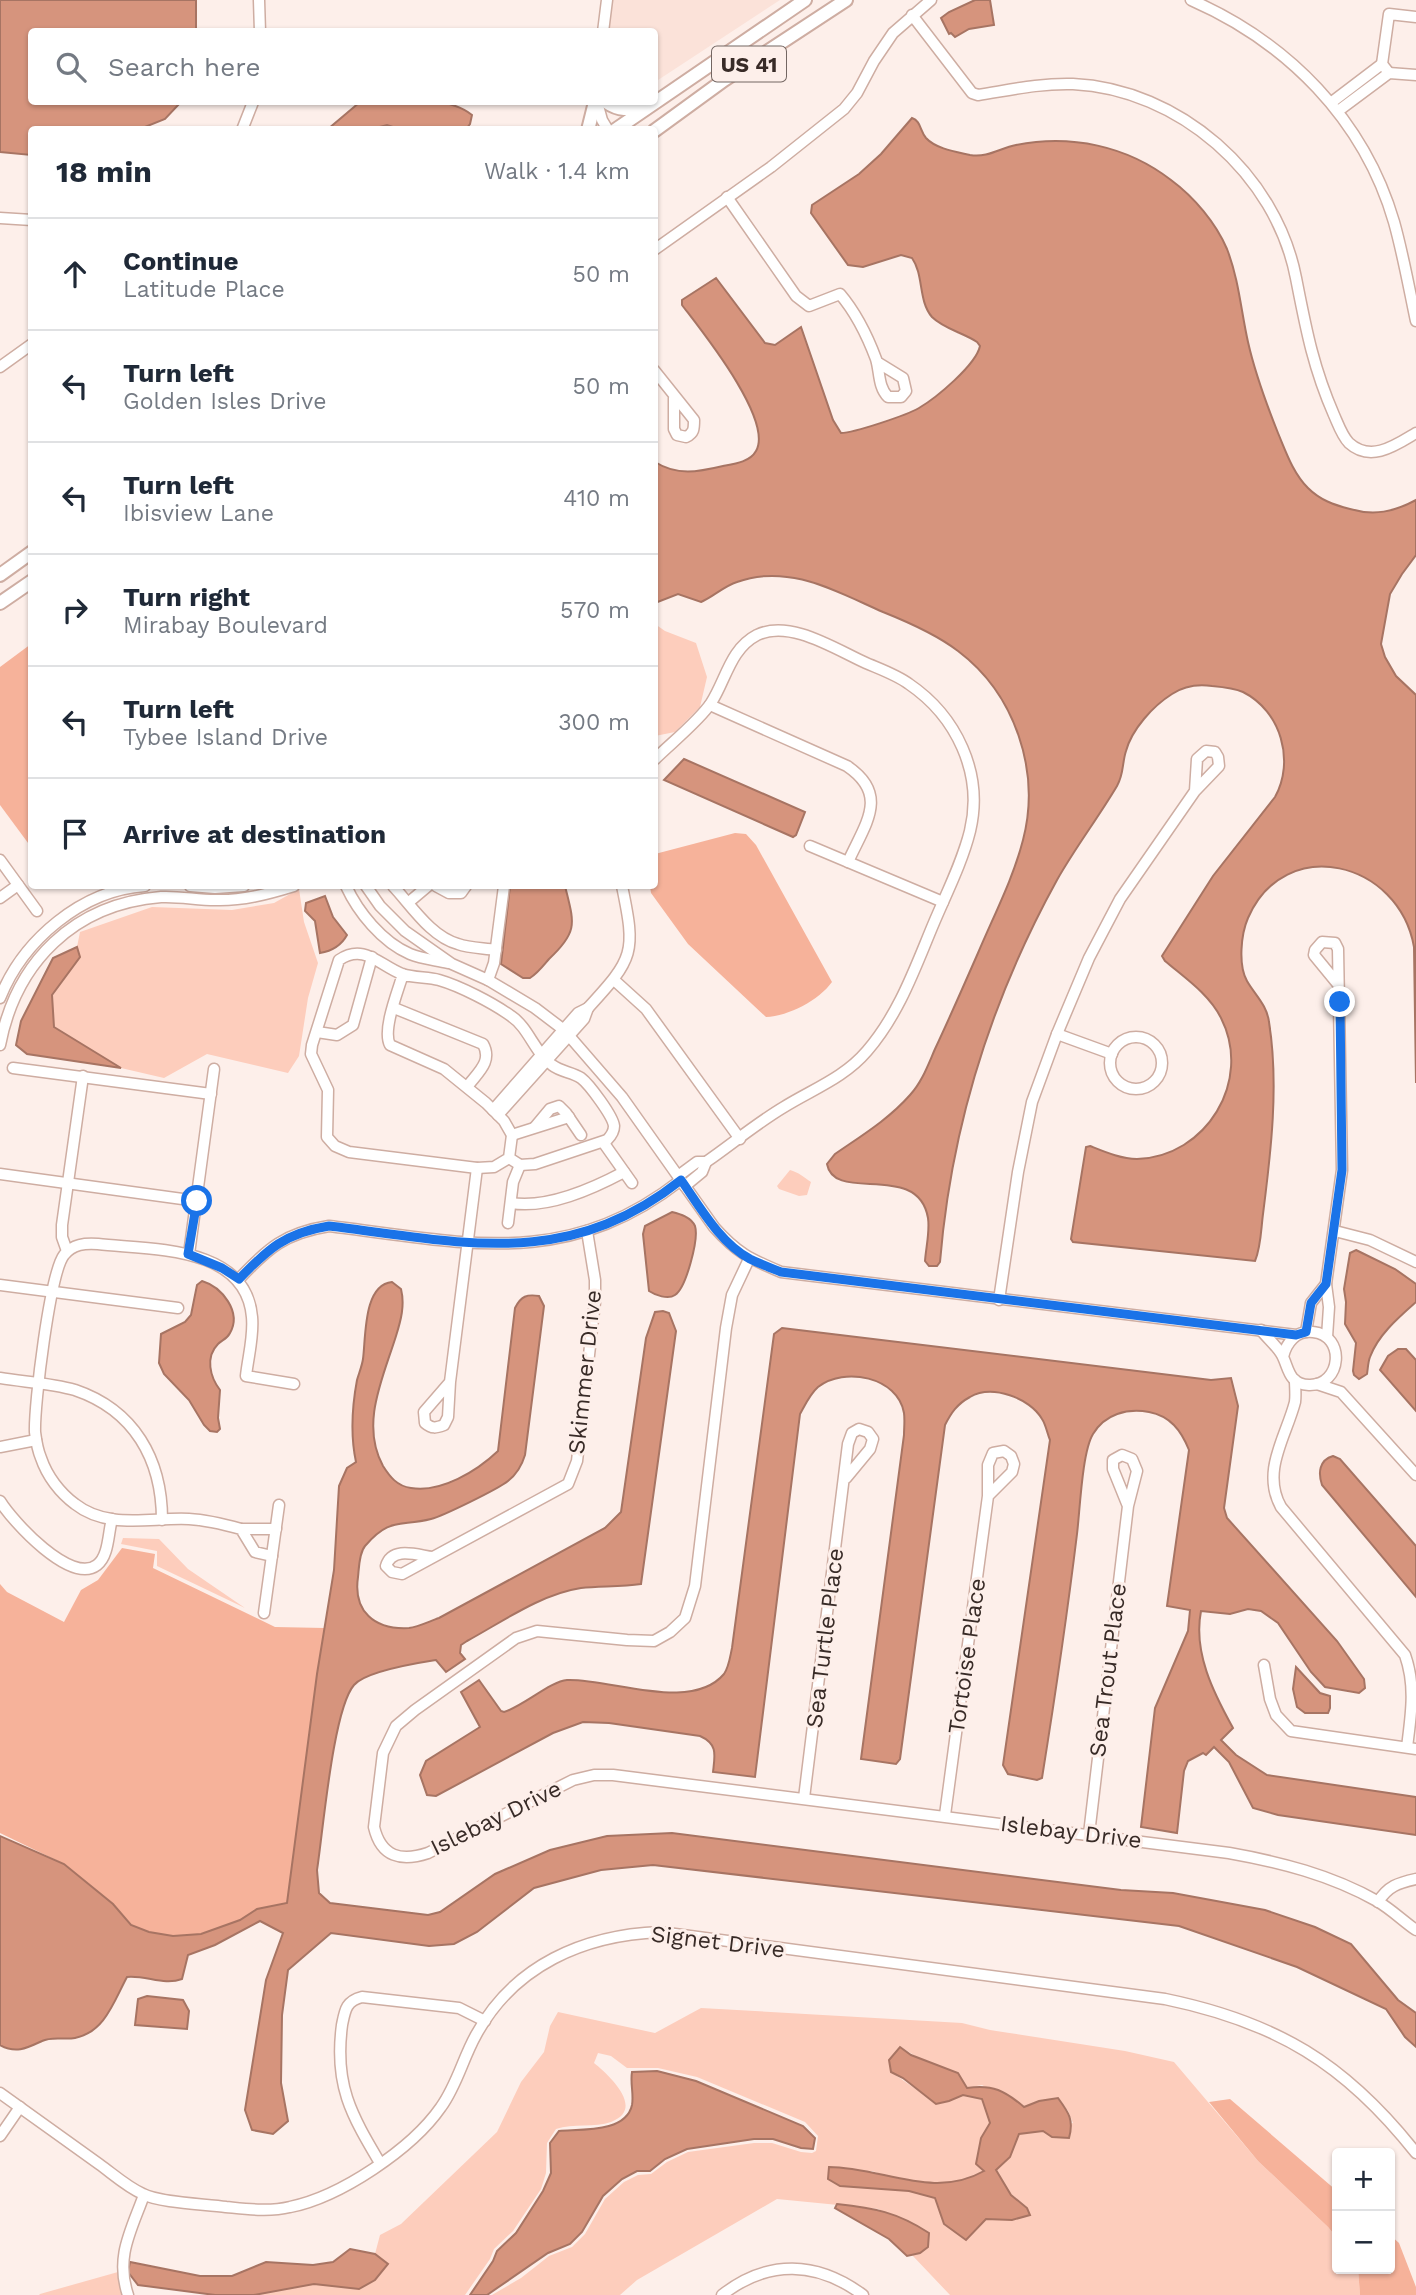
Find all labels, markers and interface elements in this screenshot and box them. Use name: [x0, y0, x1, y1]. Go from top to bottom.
search box: [28, 28, 658, 105]
road number: US 41: [712, 46, 786, 82]
icon: search: [52, 48, 90, 86]
text: Search here: [108, 52, 260, 82]
text: 18 min: [56, 154, 152, 189]
text: Walk · 1.4 km: [484, 158, 630, 185]
text: Continue: [123, 246, 239, 276]
icon: ahead: [56, 255, 94, 293]
text: 50 m: [573, 261, 630, 288]
text: Latitude Place: [123, 276, 285, 303]
text: Turn left: [123, 358, 234, 388]
icon: left: [56, 367, 94, 405]
text: 50 m: [573, 373, 630, 400]
text: Golden Isles Drive: [123, 388, 326, 415]
text: Turn left: [123, 470, 234, 500]
icon: left: [56, 479, 94, 517]
text: 410 m: [563, 485, 630, 512]
text: Ibisview Lane: [123, 500, 274, 527]
text: Turn right: [123, 582, 250, 612]
icon: right: [56, 591, 94, 629]
text: 570 m: [560, 597, 630, 624]
text: Mirabay Boulevard: [123, 612, 328, 639]
text: Turn left: [123, 694, 234, 724]
icon: left: [56, 703, 94, 741]
text: 300 m: [558, 709, 630, 736]
text: Tybee Island Drive: [123, 724, 328, 751]
icon: arrive: [56, 815, 94, 853]
text: Arrive at destination: [123, 819, 386, 849]
route end: [1324, 986, 1355, 1017]
route start: [181, 1185, 212, 1216]
street label: Skimmer Drive: [563, 1289, 607, 1455]
street label: Sea Turtle Place: [801, 1547, 849, 1729]
street label: Tortoise Place: [943, 1576, 991, 1736]
street label: Sea Trout Place: [1084, 1582, 1132, 1758]
street label: Islebay Drive: [426, 1775, 566, 1861]
street label: Islebay Drive: [999, 1810, 1143, 1854]
street label: Signet Drive: [649, 1920, 787, 1964]
map controls: [1332, 2148, 1395, 2274]
button: +: [1332, 2148, 1395, 2211]
button: −: [1332, 2211, 1395, 2274]

